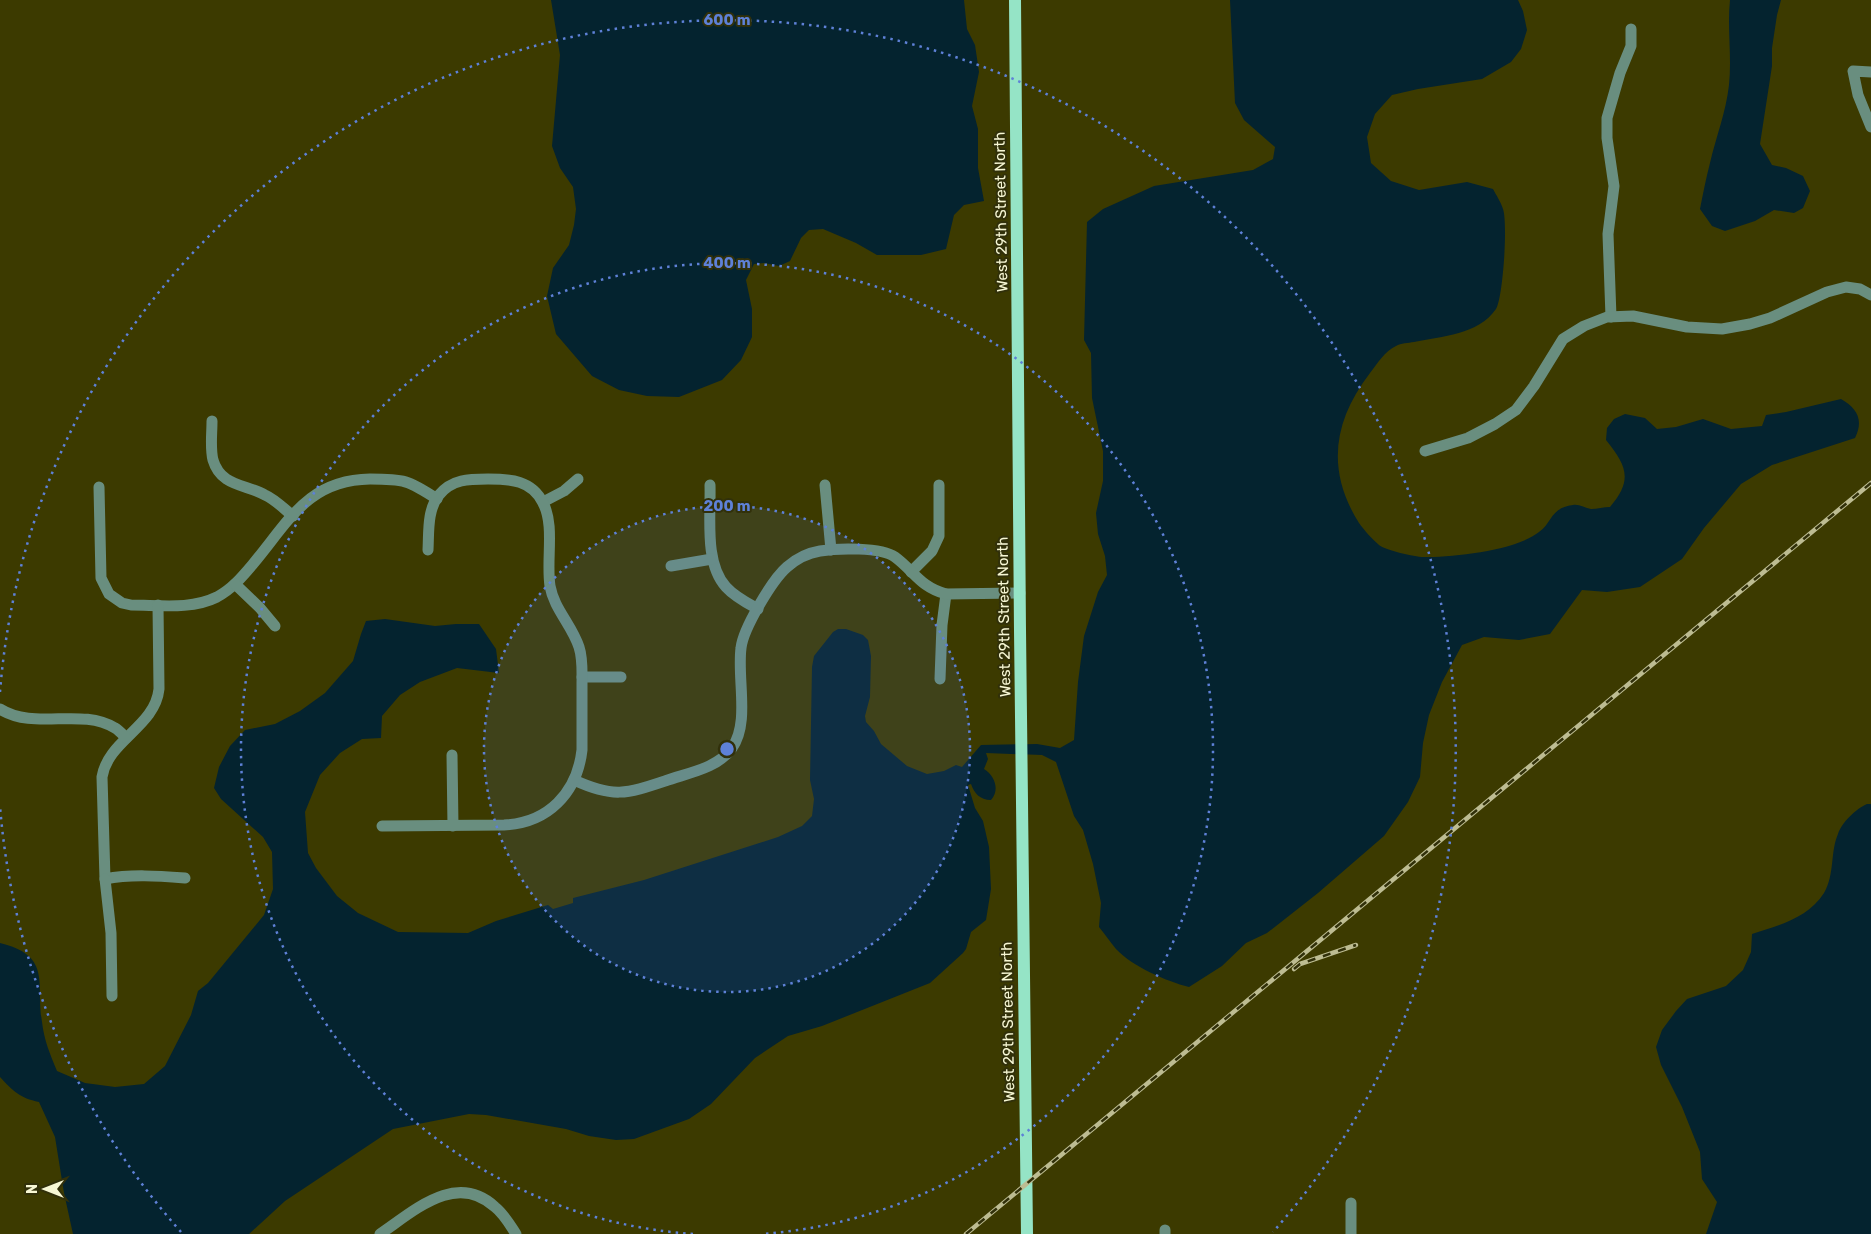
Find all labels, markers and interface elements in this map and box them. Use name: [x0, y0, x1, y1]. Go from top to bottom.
text: 600 m: [703, 11, 751, 29]
street label: West 29th Street North: [991, 132, 1011, 292]
text: 400 m: [703, 254, 751, 272]
text: 200 m: [703, 497, 751, 515]
street label: West 29th Street North: [994, 537, 1014, 697]
centre of rings: [718, 740, 736, 758]
street label: West 29th Street North: [998, 942, 1018, 1102]
north arrow: [20, 1164, 70, 1214]
text: N: [24, 1184, 41, 1194]

